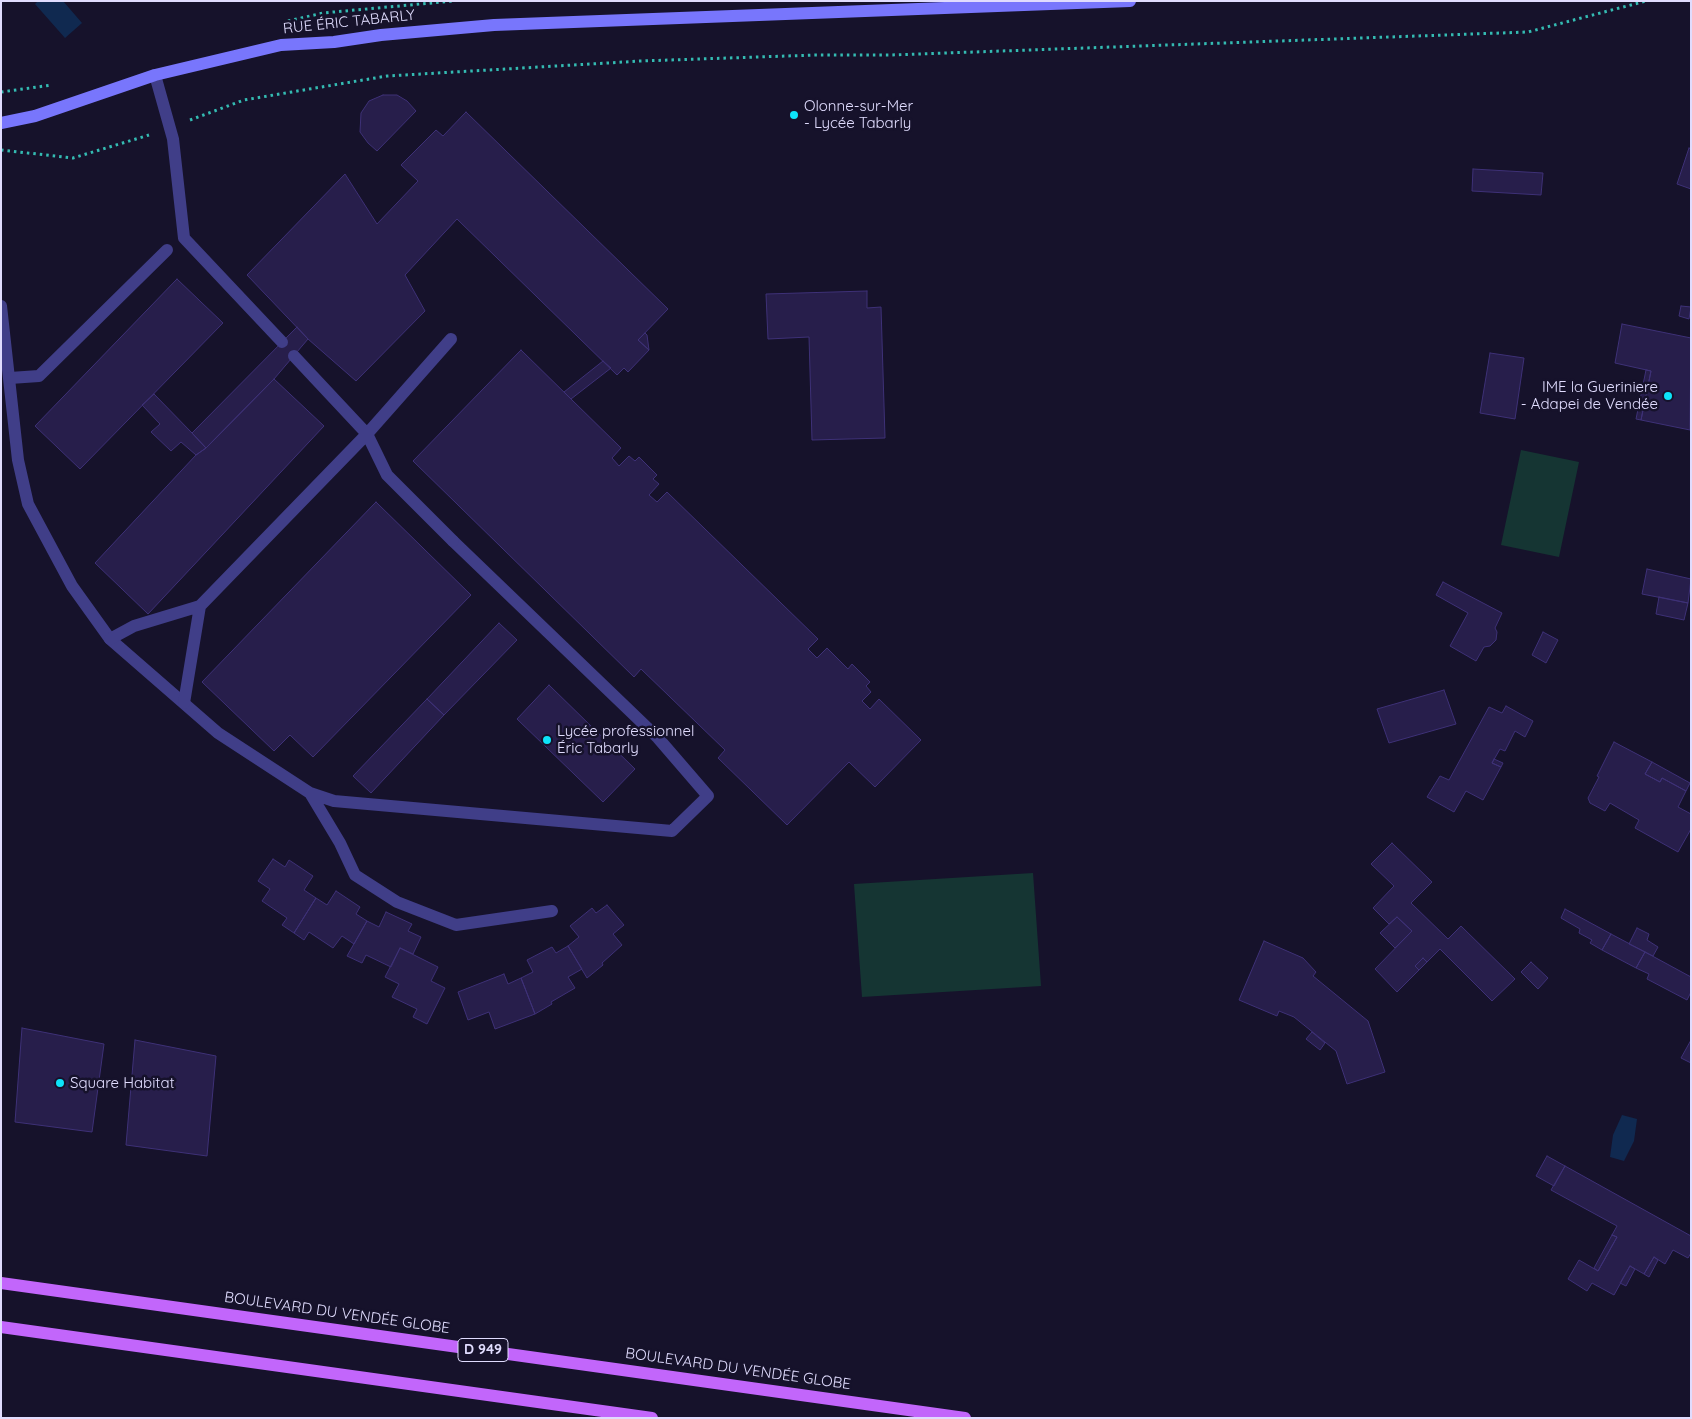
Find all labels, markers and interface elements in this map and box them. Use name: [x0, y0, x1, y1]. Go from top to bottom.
street label: RUE ÉRIC TABARLY: [282, 6, 416, 38]
place label: Olonne-sur-Mer - Lycée Tabarly: [804, 97, 913, 132]
marker: Olonne-sur-Mer - Lycée Tabarly: [788, 109, 800, 121]
place label: IME la Gueriniere - Adapei de Vendée: [1521, 378, 1658, 413]
marker: IME la Gueriniere - Adapei de Vendée: [1662, 390, 1674, 402]
place label: Lycée professionnel Éric Tabarly: [557, 722, 694, 757]
marker: Lycée professionnel Éric Tabarly: [541, 734, 553, 746]
place label: Square Habitat: [70, 1074, 175, 1092]
marker: Square Habitat: [54, 1077, 66, 1089]
street label: BOULEVARD DU VENDÉE GLOBE: [223, 1288, 451, 1338]
road number: D 949: [458, 1338, 508, 1362]
street label: BOULEVARD DU VENDÉE GLOBE: [624, 1344, 852, 1394]

